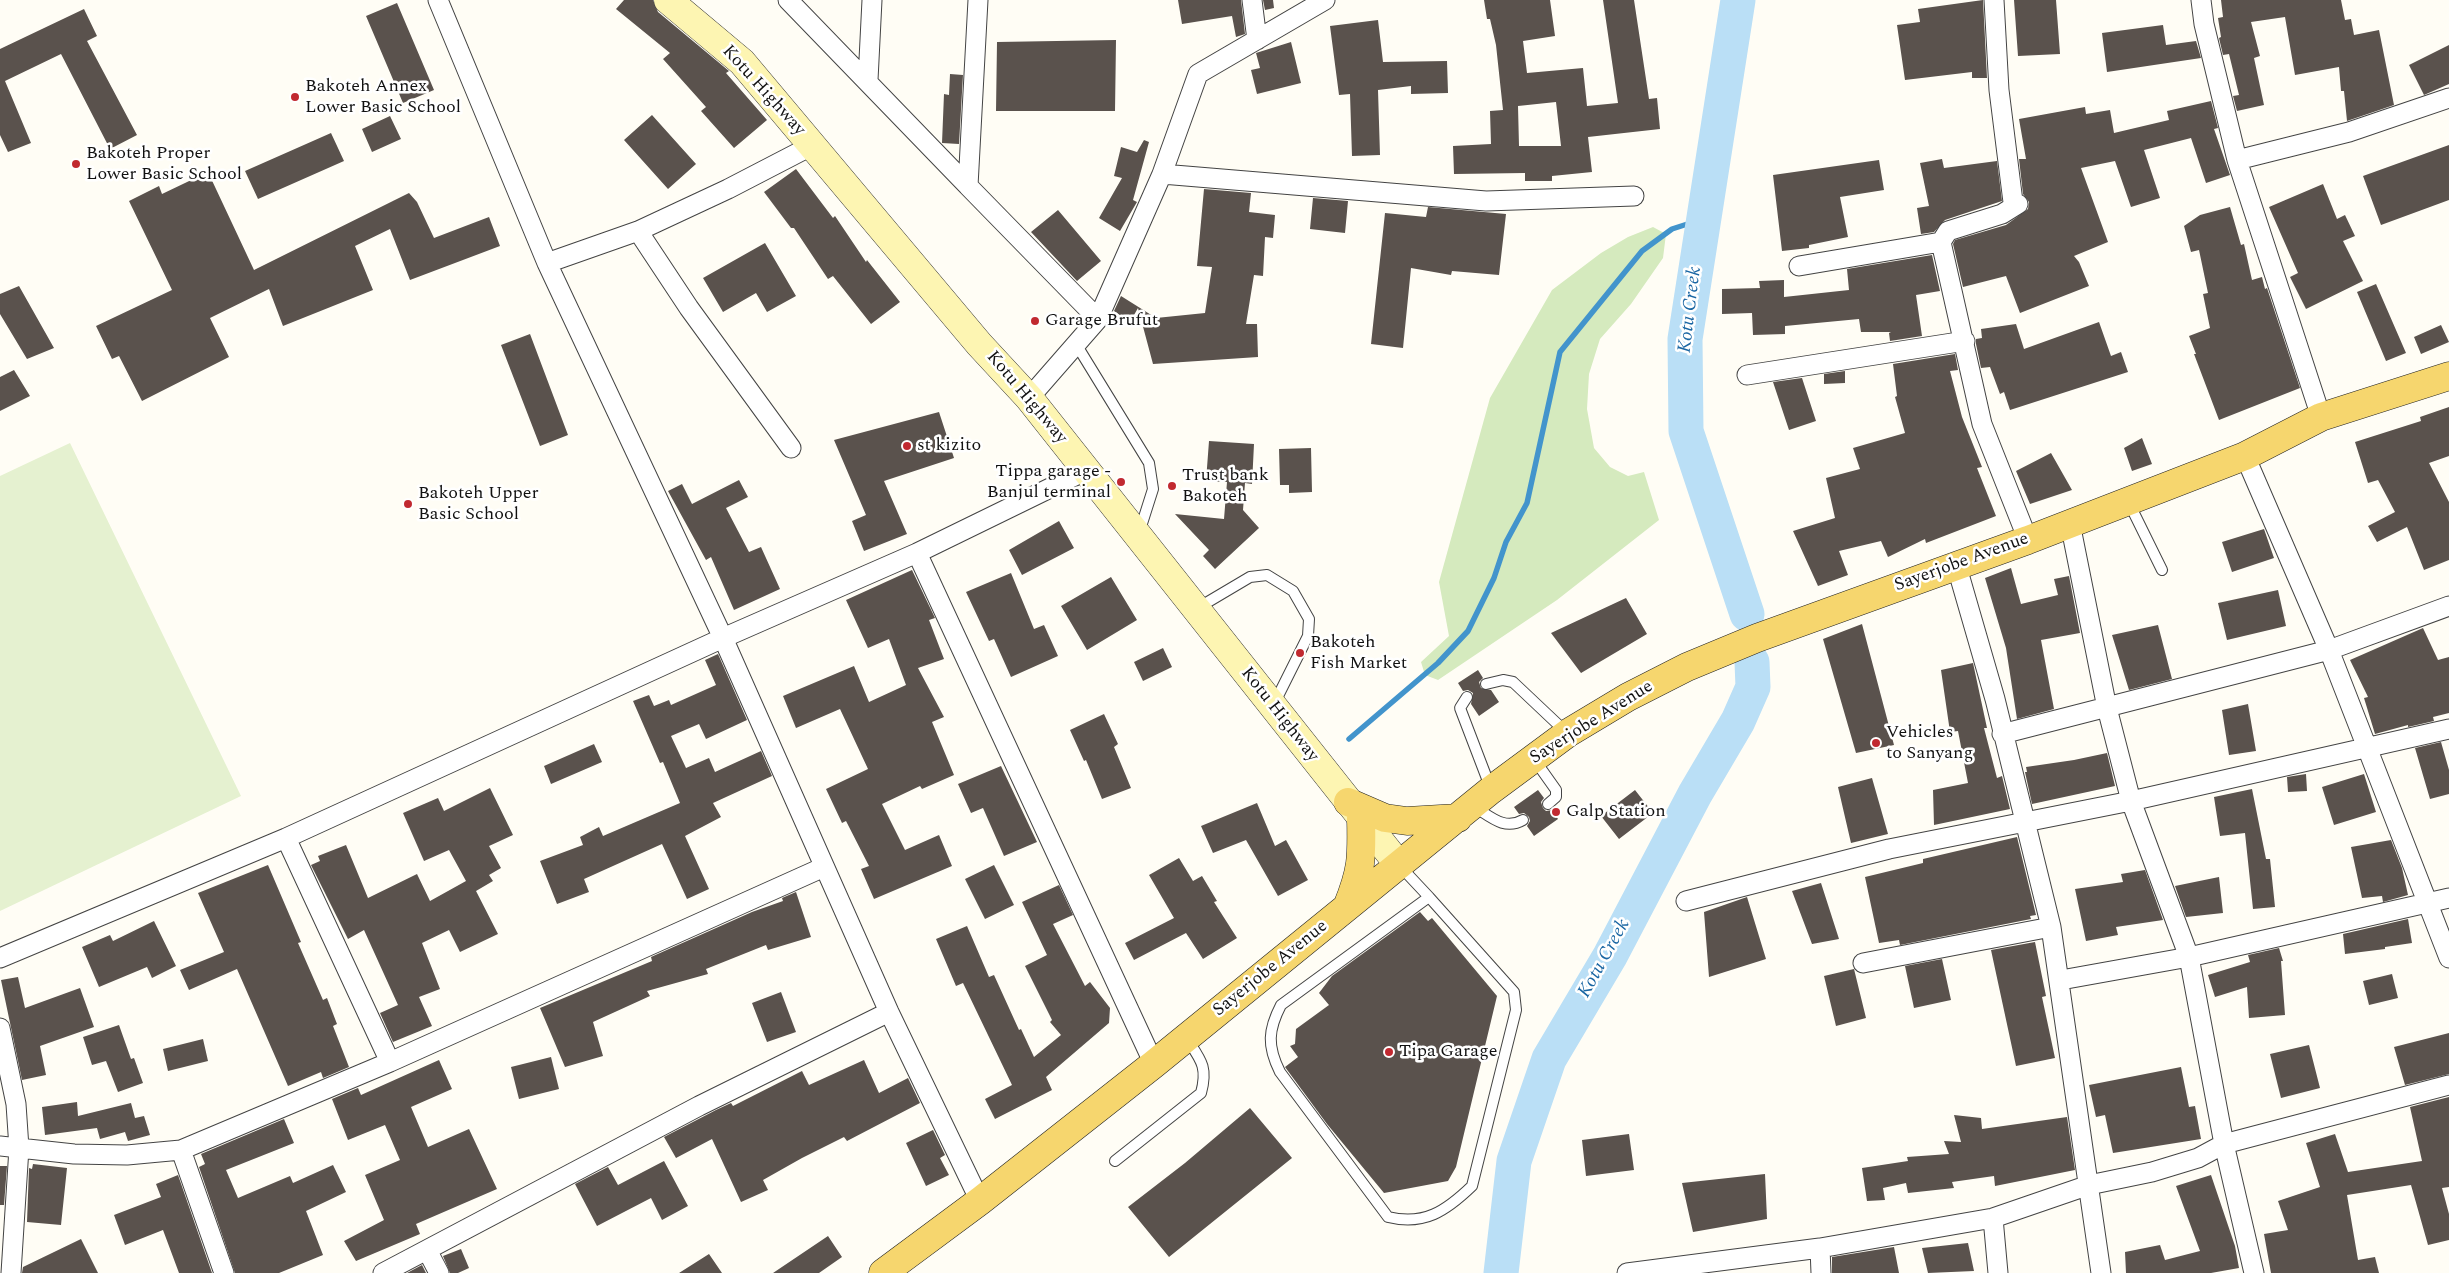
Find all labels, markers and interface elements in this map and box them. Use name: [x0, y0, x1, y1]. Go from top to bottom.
street label: Kotu Highway: [717, 41, 809, 141]
place label: Bakoteh Annex Lower Basic School: [305, 76, 461, 118]
marker: Bakoteh Annex Lower Basic School: [289, 91, 301, 103]
place label: Bakoteh Proper Lower Basic School: [86, 143, 242, 186]
marker: Bakoteh Proper Lower Basic School: [70, 158, 82, 170]
water label: Kotu Creek: [1674, 266, 1708, 354]
place label: Garage Brufut: [1045, 310, 1158, 332]
marker: Garage Brufut: [1029, 315, 1041, 327]
street label: Kotu Highway: [981, 347, 1071, 449]
place label: st kizito: [917, 435, 981, 457]
marker: st kizito: [901, 440, 913, 452]
place label: Tippa garage - Banjul terminal: [987, 461, 1111, 504]
place label: Trust bank Bakoteh: [1182, 465, 1269, 508]
marker: Tippa garage - Banjul terminal: [1115, 476, 1127, 488]
marker: Trust bank Bakoteh: [1166, 480, 1178, 492]
place label: Bakoteh Upper Basic School: [418, 483, 539, 526]
marker: Bakoteh Upper Basic School: [402, 498, 414, 510]
street label: Sayerjobe Avenue: [1892, 529, 2032, 597]
place label: Bakoteh Fish Market: [1310, 632, 1407, 674]
marker: Bakoteh Fish Market: [1294, 647, 1306, 659]
street label: Kotu Highway: [1235, 663, 1323, 767]
street label: Sayerjobe Avenue: [1526, 676, 1658, 770]
place label: Vehicles to Sanyang: [1886, 722, 1973, 764]
marker: Vehicles to Sanyang: [1870, 737, 1882, 749]
place label: Galp Station: [1566, 801, 1666, 823]
marker: Galp Station: [1550, 806, 1562, 818]
street label: Sayerjobe Avenue: [1209, 916, 1333, 1022]
water label: Kotu Creek: [1574, 916, 1636, 1002]
place label: Tipa Garage: [1399, 1041, 1497, 1063]
marker: Tipa Garage: [1383, 1046, 1395, 1058]

